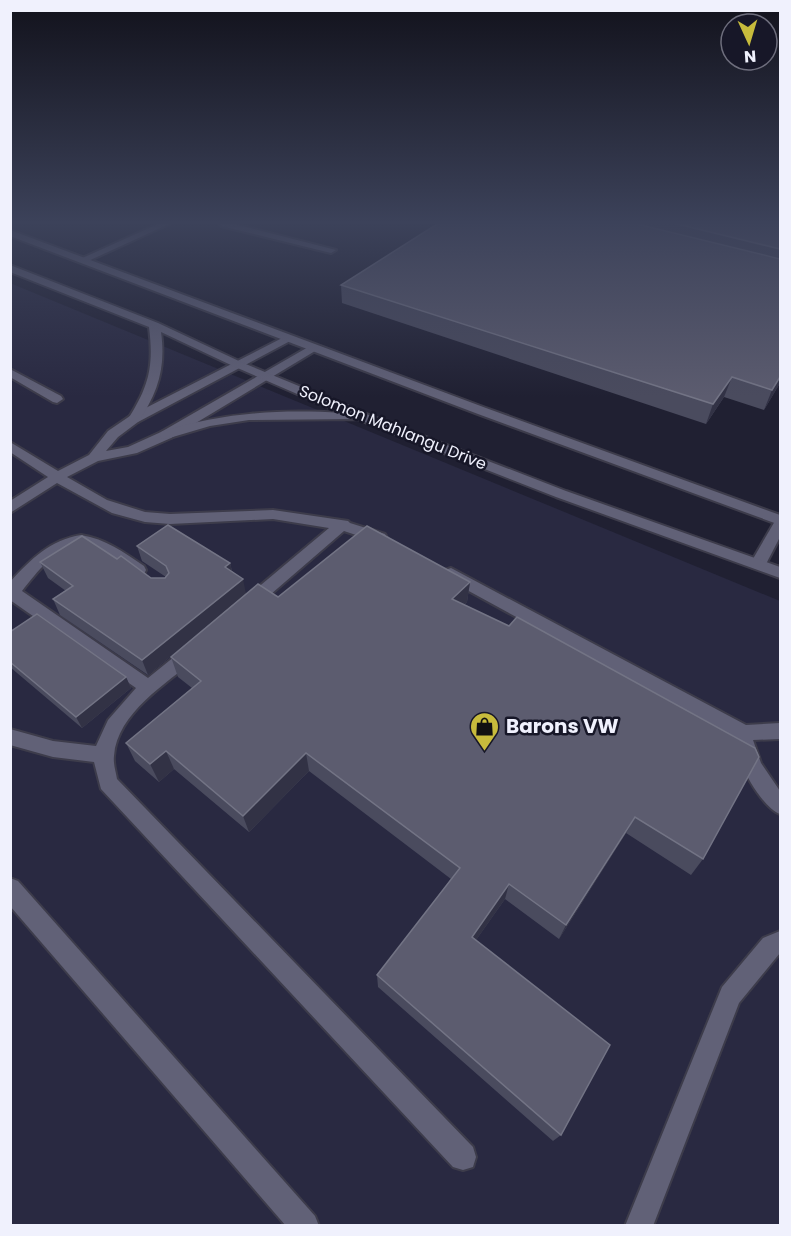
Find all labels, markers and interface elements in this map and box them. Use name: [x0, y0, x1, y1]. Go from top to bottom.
north arrow: [719, 12, 779, 72]
text: N: [743, 45, 757, 68]
street label: Solomon Mahlangu Drive: [296, 379, 490, 476]
shop icon: Barons VW: [469, 710, 501, 752]
place label: Barons VW: [506, 712, 619, 740]

